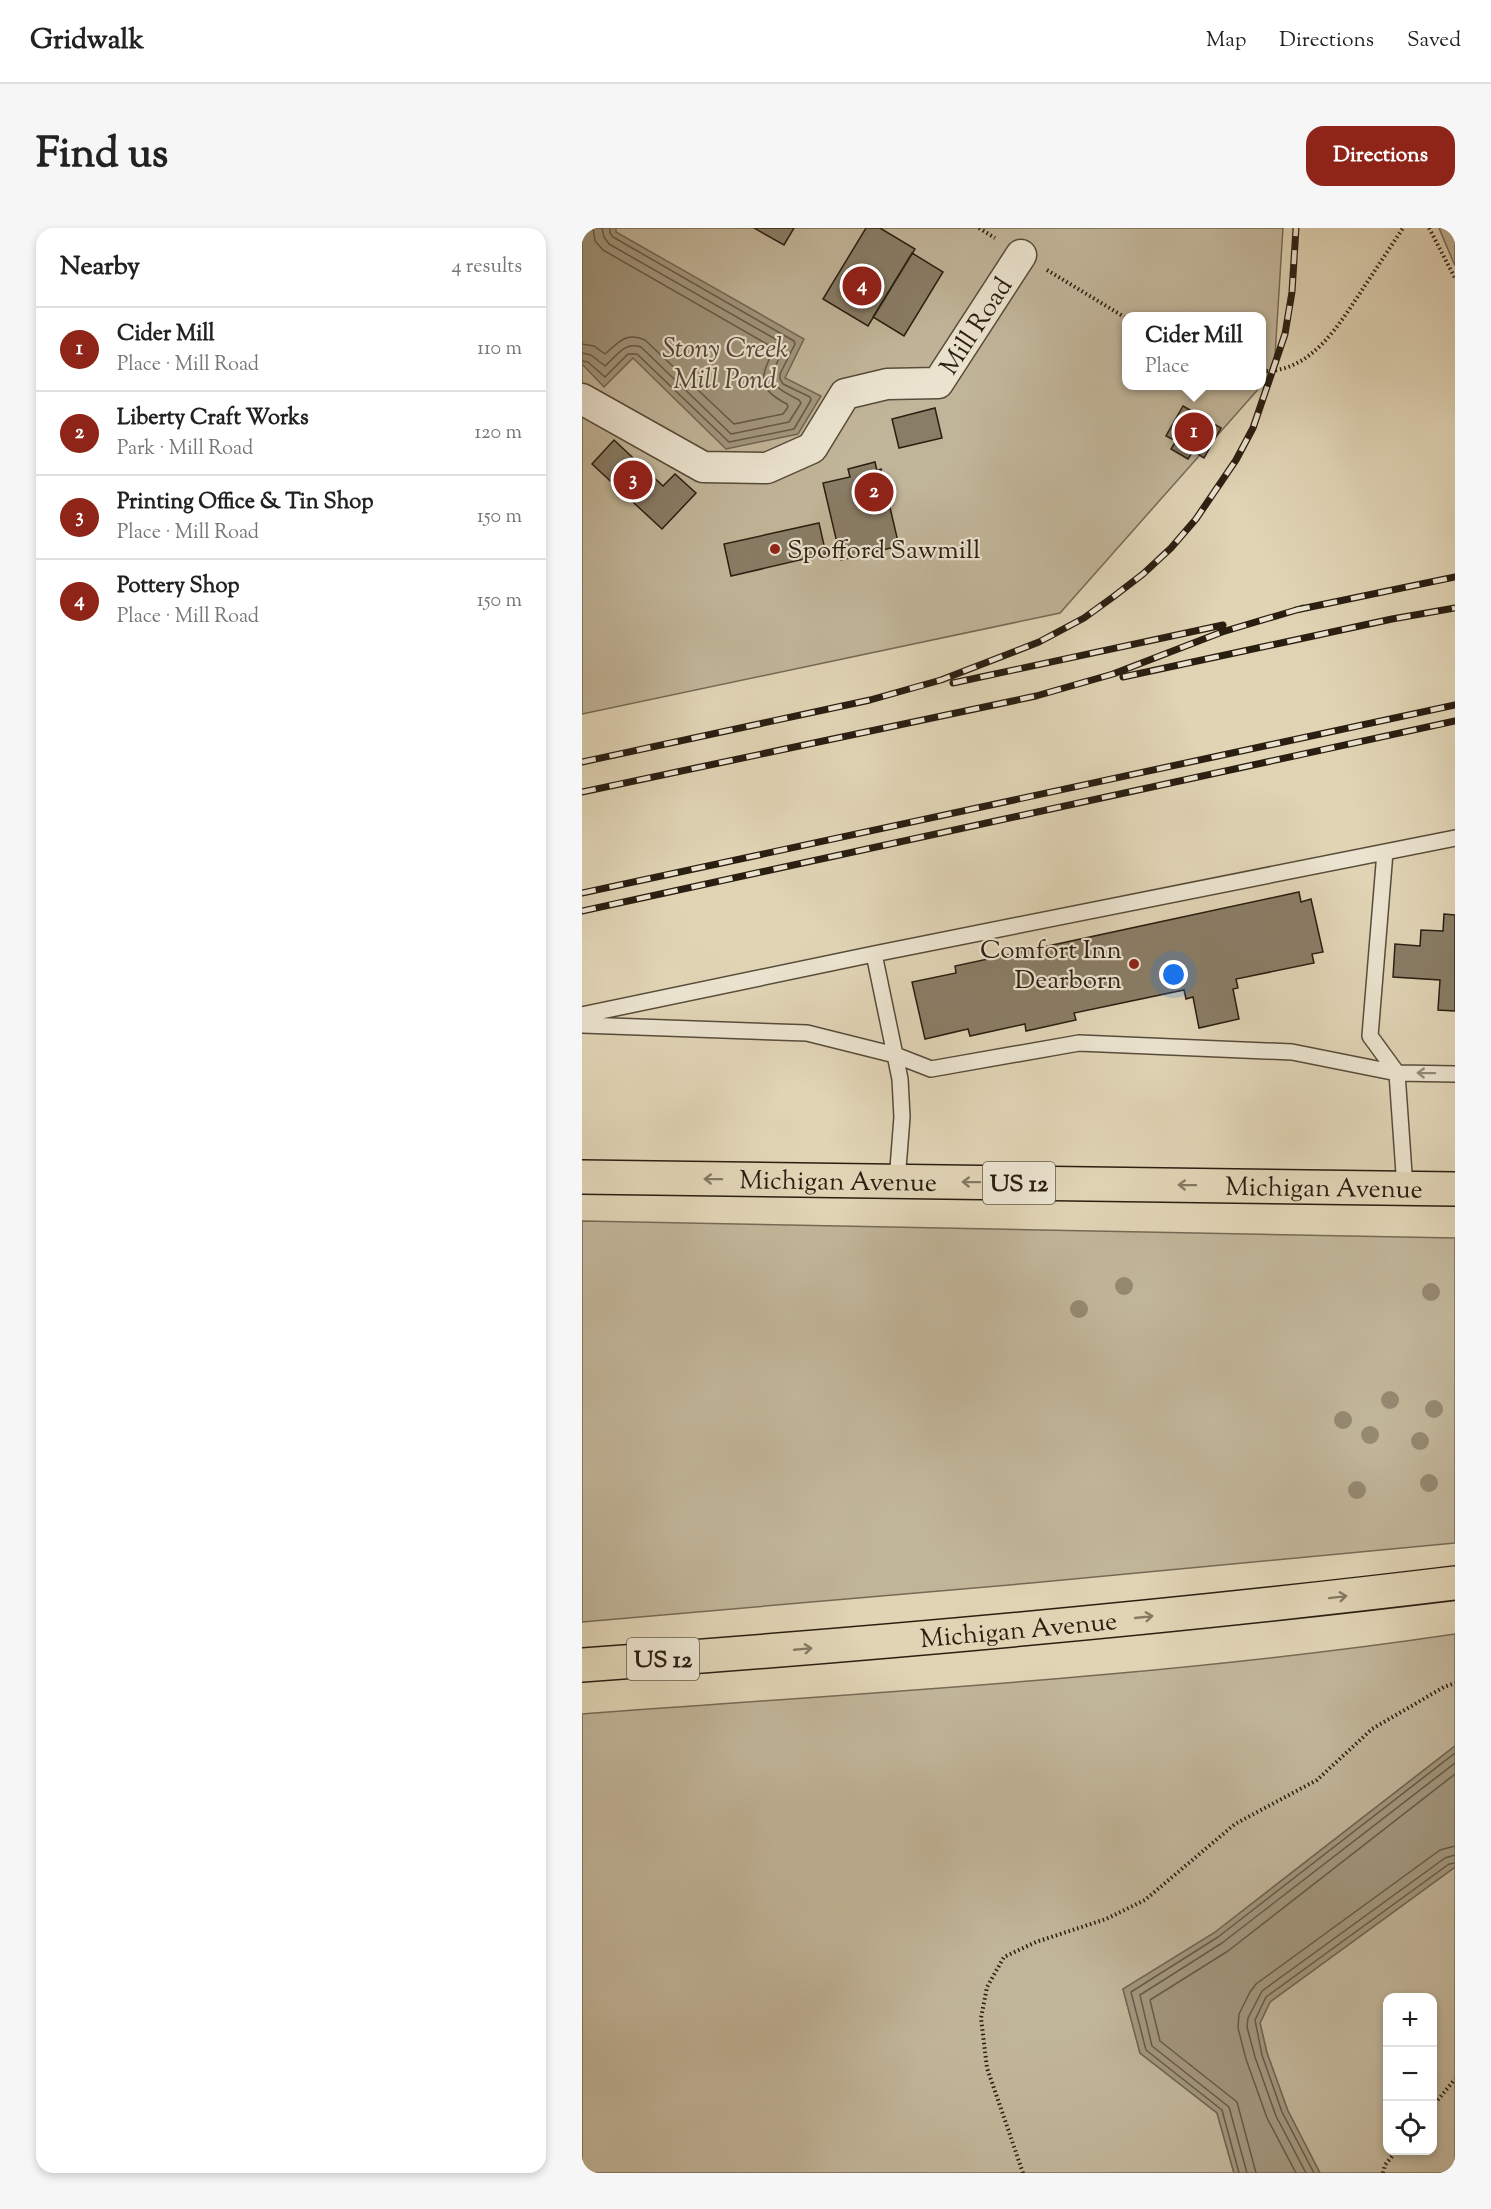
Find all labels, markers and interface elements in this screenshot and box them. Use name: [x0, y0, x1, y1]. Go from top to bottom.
text: Gridwalk: [30, 21, 144, 61]
text: Map: [1206, 26, 1246, 56]
text: Directions: [1279, 26, 1374, 56]
text: Saved: [1407, 26, 1461, 56]
text: Find us: [36, 126, 168, 186]
button: Directions: [1306, 126, 1455, 186]
text: Nearby: [60, 249, 140, 286]
text: 4 results: [451, 253, 522, 282]
pin: 4: [842, 264, 882, 308]
street label: Mill Road: [932, 270, 1023, 383]
popup: [1122, 312, 1266, 390]
text: Cider Mill: [117, 319, 215, 351]
text: Cider Mill: [1145, 321, 1243, 353]
water label: Stony Creek Mill Pond: [662, 331, 788, 401]
text: 1: [76, 335, 83, 364]
text: 110 m: [477, 335, 522, 364]
text: Place · Mill Road: [117, 351, 259, 380]
text: Place: [1145, 353, 1189, 382]
text: Liberty Craft Works: [117, 403, 309, 435]
pin: 1: [1174, 410, 1214, 454]
text: 2: [75, 419, 84, 448]
text: 120 m: [474, 419, 522, 448]
text: Park · Mill Road: [117, 435, 253, 464]
pin: 3: [614, 458, 652, 502]
pin: 2: [854, 470, 894, 514]
text: Printing Office & Tin Shop: [117, 487, 373, 519]
text: 3: [75, 503, 84, 532]
text: 150 m: [477, 503, 522, 532]
text: Place · Mill Road: [117, 519, 259, 548]
place label: Spofford Sawmill: [787, 533, 981, 570]
marker: Spofford Sawmill: [768, 542, 782, 556]
text: Pottery Shop: [117, 571, 239, 603]
text: 4: [74, 587, 85, 616]
text: 150 m: [477, 587, 522, 616]
text: Place · Mill Road: [117, 603, 259, 632]
place label: Comfort Inn Dearborn: [980, 933, 1122, 1000]
marker: Comfort Inn Dearborn: [1127, 957, 1141, 971]
your location: [1159, 960, 1188, 989]
one-way arrow: [1417, 1067, 1437, 1079]
road number: US 12: [983, 1162, 1055, 1204]
street label: Michigan Avenue: [739, 1163, 937, 1203]
street label: Michigan Avenue: [1225, 1170, 1423, 1210]
one-way arrow: [703, 1173, 723, 1185]
one-way arrow: [961, 1177, 981, 1188]
one-way arrow: [1177, 1179, 1197, 1191]
one-way arrow: [1327, 1591, 1347, 1602]
street label: Michigan Avenue: [919, 1604, 1119, 1659]
one-way arrow: [1133, 1611, 1153, 1622]
road number: US 12: [627, 1638, 699, 1680]
one-way arrow: [793, 1643, 813, 1654]
map controls: [1383, 1993, 1437, 2155]
button: +: [1383, 1993, 1437, 2047]
button: −: [1383, 2047, 1437, 2101]
button: locate: [1383, 2101, 1437, 2155]

